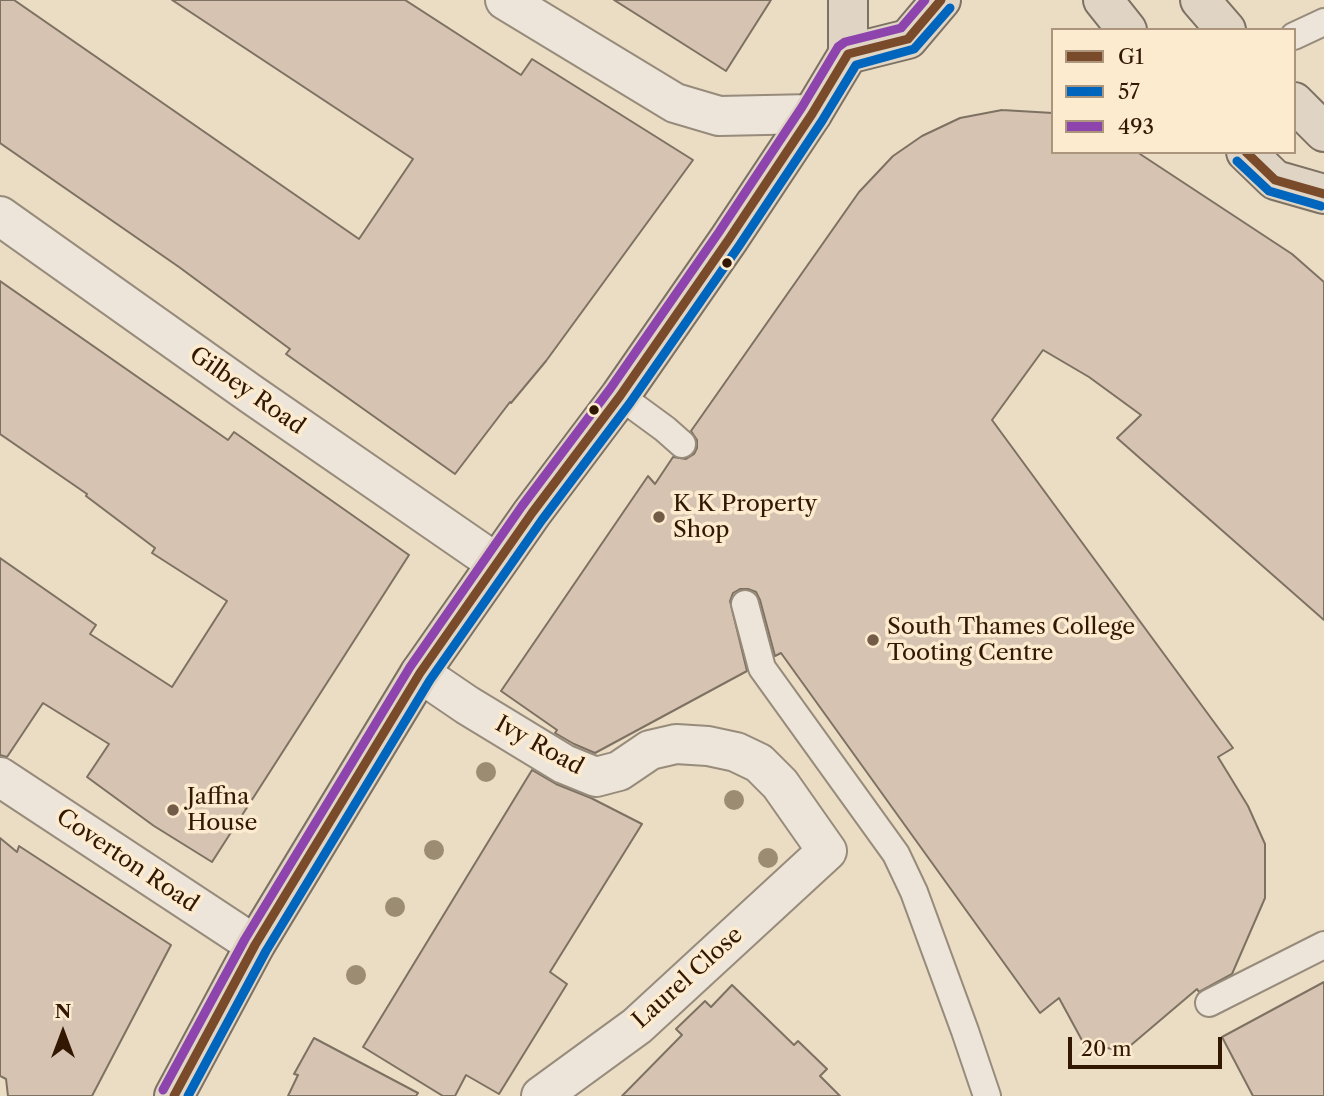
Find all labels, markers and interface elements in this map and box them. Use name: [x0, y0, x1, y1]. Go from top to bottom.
legend: [1051, 28, 1296, 154]
text: G1: [1118, 44, 1144, 69]
text: 57: [1118, 79, 1140, 104]
text: 493: [1118, 114, 1154, 139]
unlabelled marker: [720, 256, 734, 270]
street label: Gilbey Road: [184, 341, 310, 441]
unlabelled marker: [587, 403, 601, 417]
place label: K K Property Shop: [673, 490, 817, 544]
marker: K K Property Shop: [651, 509, 667, 525]
place label: South Thames College Tooting Centre: [887, 613, 1135, 667]
marker: South Thames College Tooting Centre: [865, 632, 881, 648]
street label: Ivy Road: [490, 711, 588, 781]
place label: Jaffna House: [187, 783, 257, 837]
marker: Jaffna House: [165, 802, 181, 818]
street label: Coverton Road: [51, 803, 203, 919]
street label: Laurel Close: [627, 922, 749, 1034]
north arrow: [28, 998, 98, 1068]
text: N: [55, 1000, 71, 1023]
scale bar: [1072, 1023, 1226, 1066]
text: 20 m: [1081, 1036, 1132, 1061]

